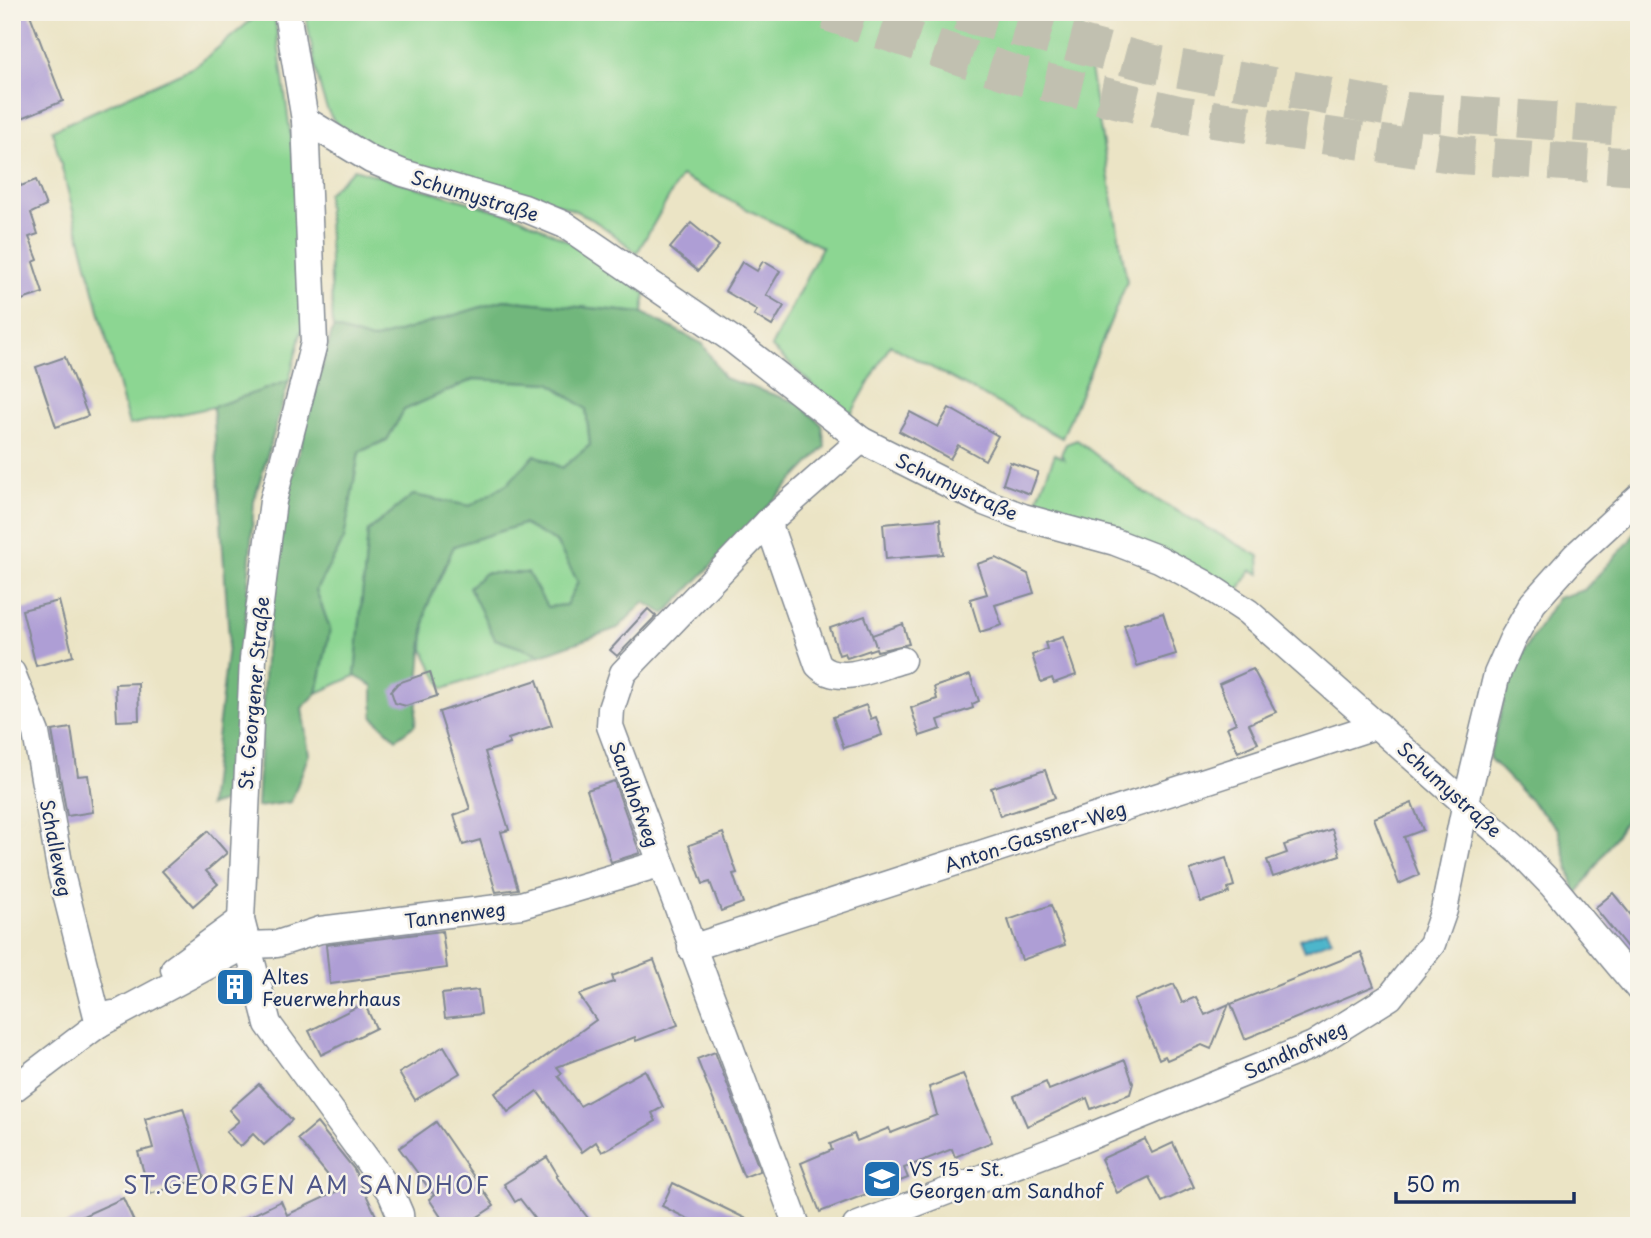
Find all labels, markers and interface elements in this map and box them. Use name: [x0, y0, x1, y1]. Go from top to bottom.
street label: Schumystraße: [408, 162, 542, 228]
street label: Schumystraße: [891, 445, 1023, 527]
street label: St. Georgener Straße: [231, 595, 275, 791]
street label: Schumystraße: [1392, 734, 1508, 844]
street label: Sandhofweg: [603, 737, 667, 851]
street label: Anton-Gassner-Weg: [940, 793, 1130, 879]
street label: Schalleweg: [34, 797, 80, 899]
street label: Tannenweg: [403, 894, 507, 934]
place label: Altes Feuerwehrhaus: [262, 962, 401, 1012]
building icon: Altes Feuerwehrhaus: [214, 966, 256, 1008]
street label: Sandhofweg: [1239, 1013, 1351, 1085]
place label: VS 15 - St. Georgen am Sandhof: [909, 1154, 1104, 1204]
school or university icon: VS 15 - St. Georgen am Sandhof: [861, 1158, 903, 1200]
scale bar: [1396, 1161, 1574, 1205]
district label: ST.GEORGEN AM SANDHOF: [123, 1167, 491, 1202]
text: 50 m: [1406, 1167, 1460, 1199]

